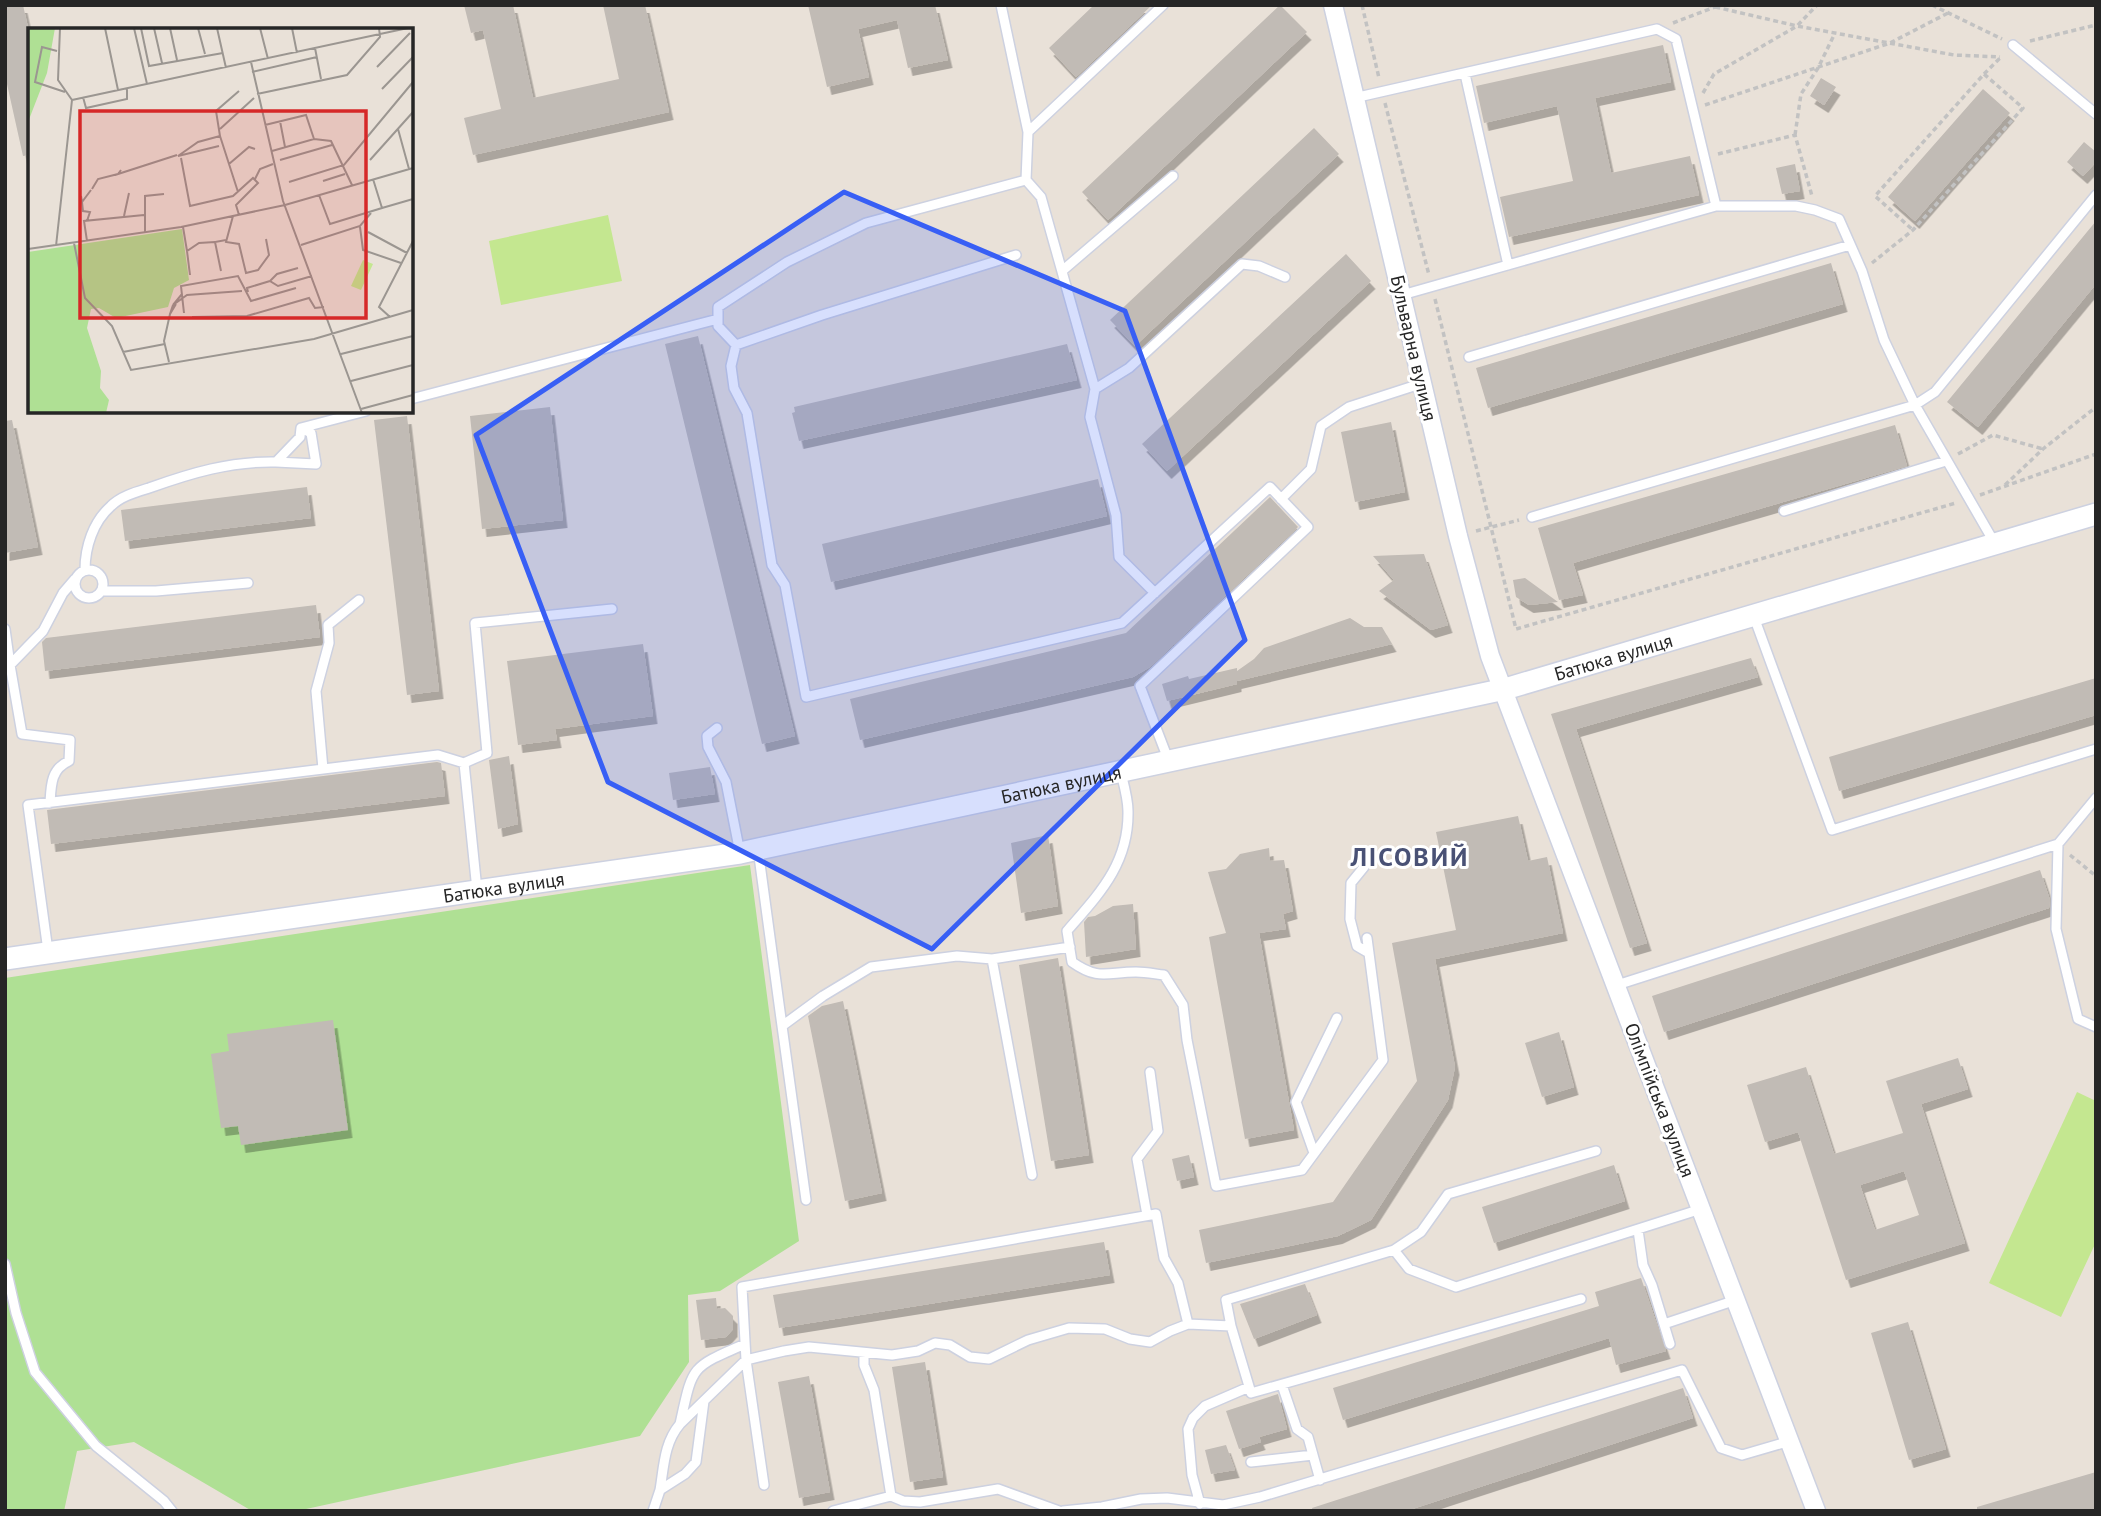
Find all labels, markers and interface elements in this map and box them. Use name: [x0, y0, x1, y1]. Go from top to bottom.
inset map: [28, 28, 413, 413]
street label: Бульварна вулиця: [1386, 273, 1442, 423]
street label: Батюка вулиця: [1551, 628, 1675, 686]
street label: Батюка вулиця: [999, 760, 1123, 809]
district label: ЛІСОВИЙ: [1350, 840, 1469, 873]
street label: Батюка вулиця: [442, 866, 566, 908]
street label: Олімпійська вулиця: [1620, 1019, 1700, 1181]

